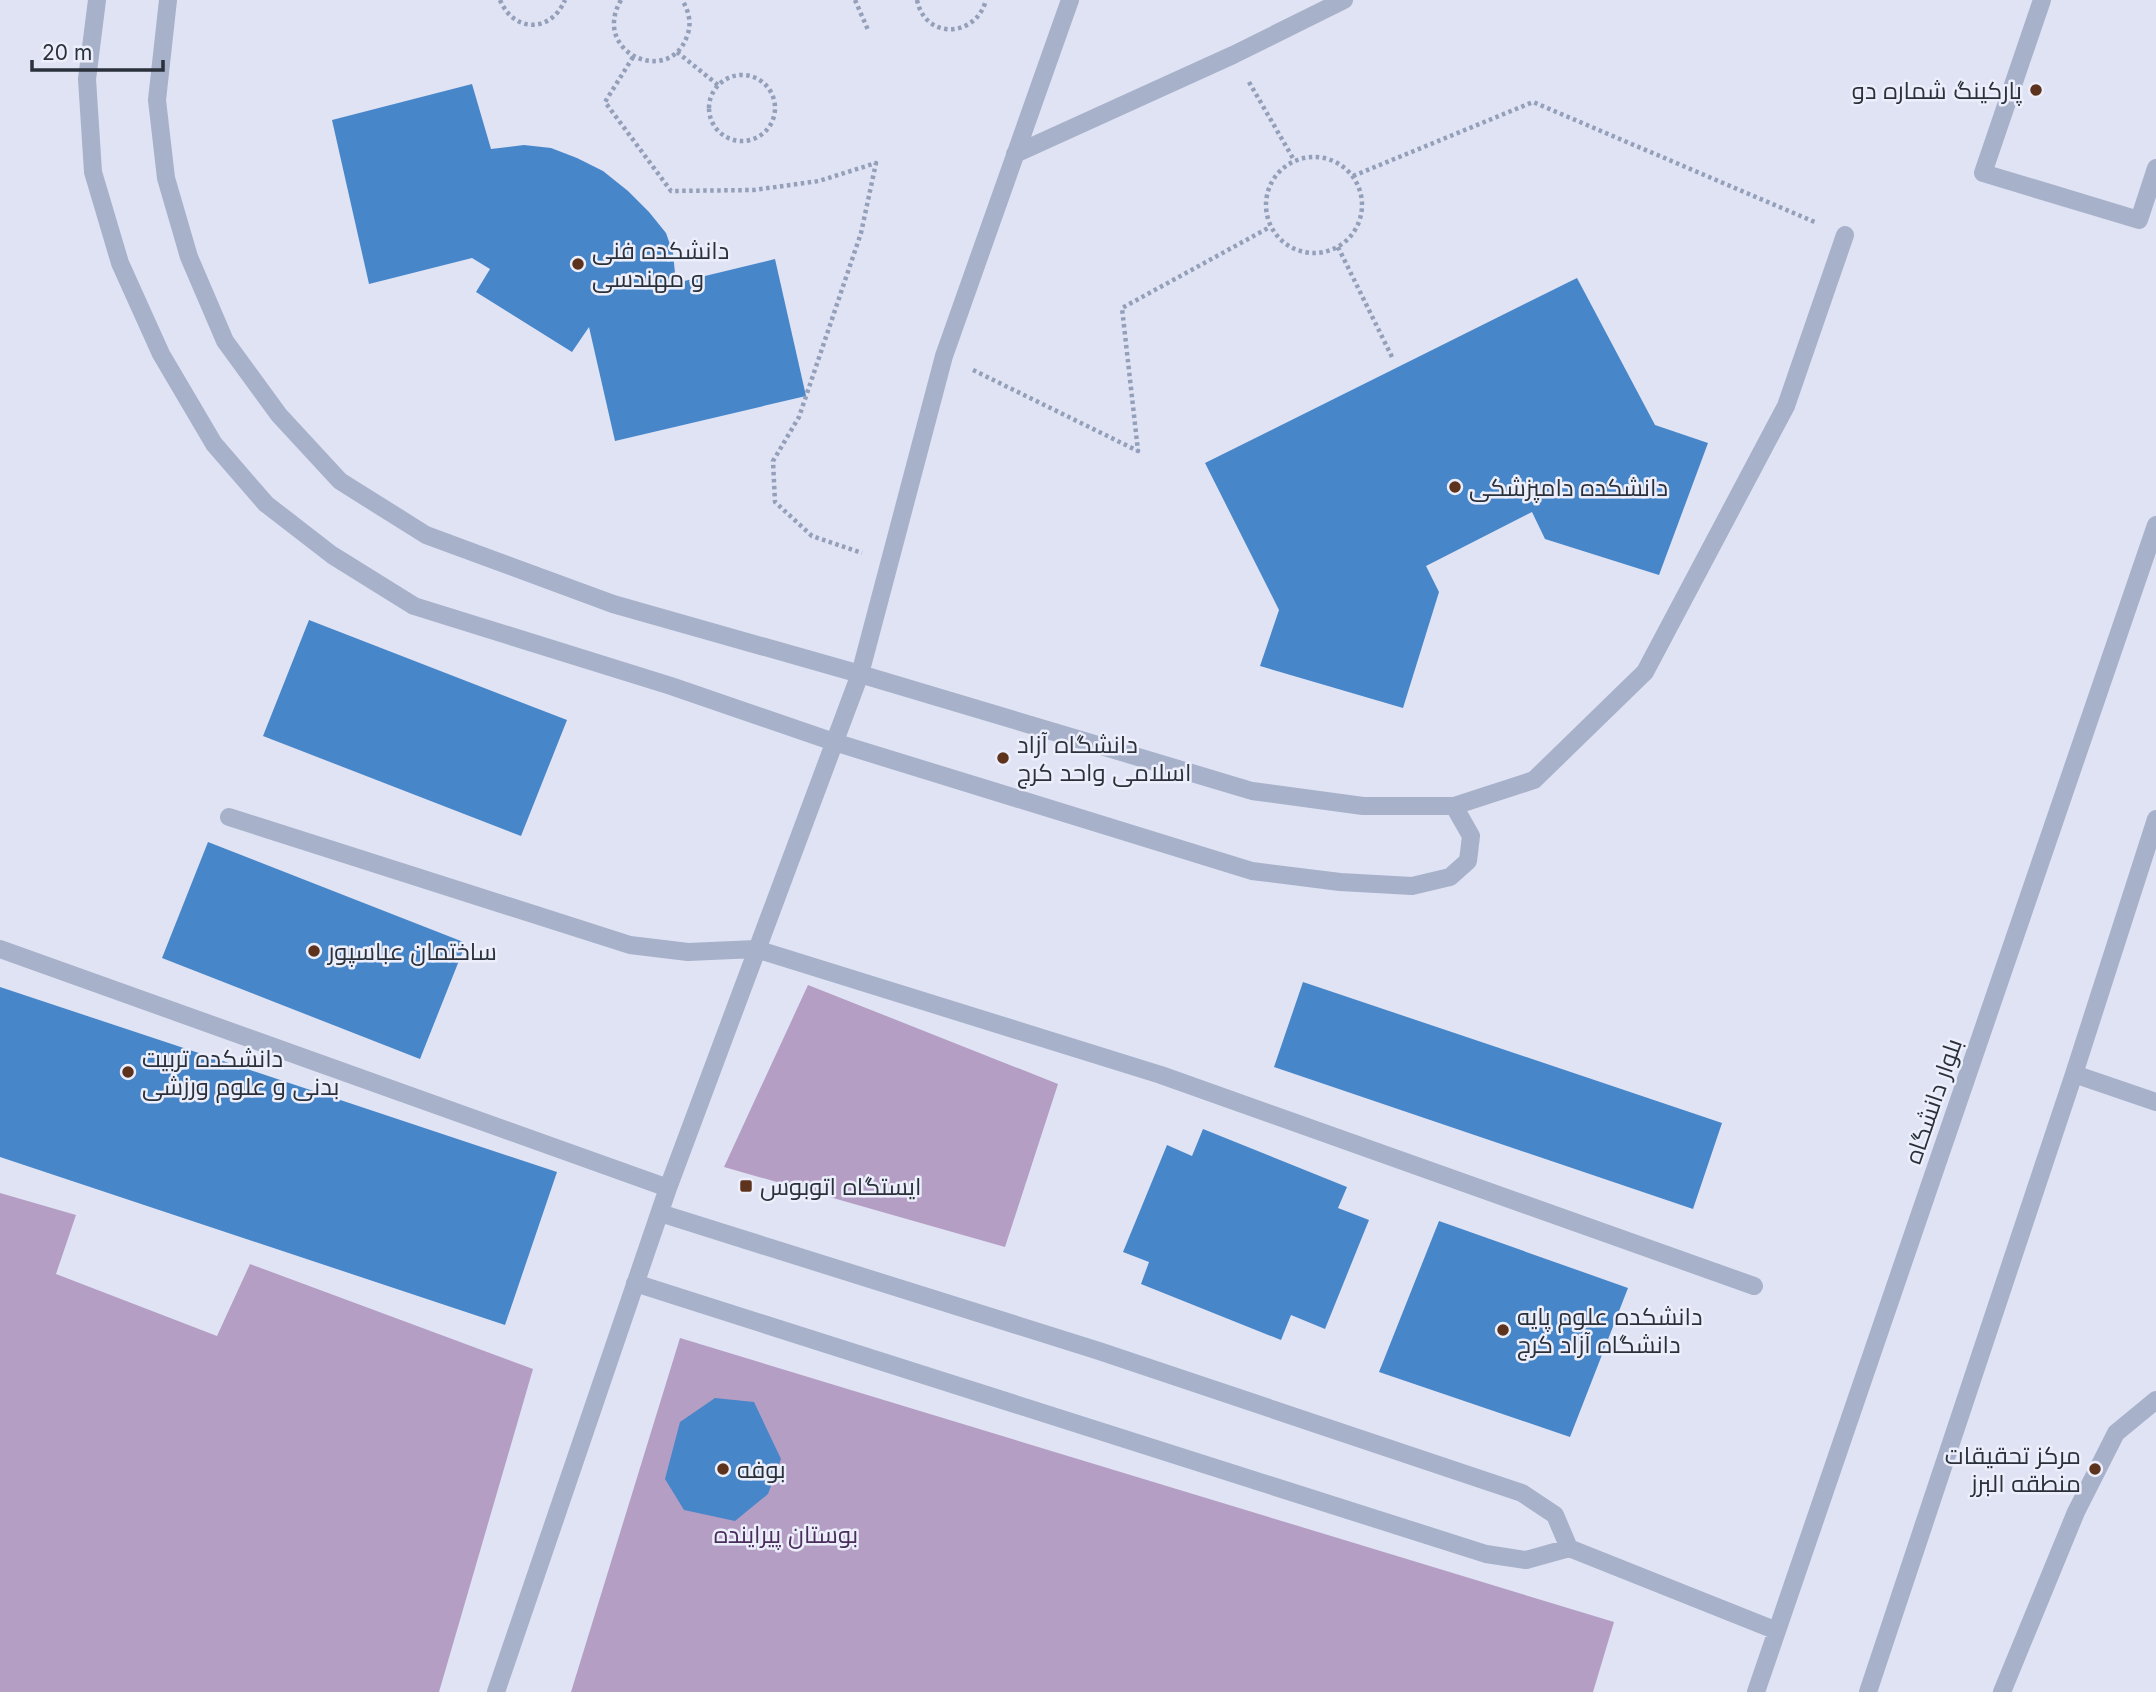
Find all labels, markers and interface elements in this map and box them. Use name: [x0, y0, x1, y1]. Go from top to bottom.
scale bar: [32, 28, 163, 72]
text: 20 m: [42, 40, 92, 65]
place label: پارکینگ شماره دو: [1852, 76, 2023, 107]
marker: پارکینگ شماره دو: [2028, 82, 2044, 98]
place label: دانشکده فنی و مهندسی: [592, 236, 729, 293]
marker: دانشکده فنی و مهندسی: [570, 256, 586, 272]
place label: دانشکده دامپزشکی: [1469, 473, 1668, 504]
marker: دانشکده دامپزشکی: [1447, 479, 1463, 495]
place label: دانشگاه آزاد اسلامی واحد کرج: [1017, 730, 1191, 789]
marker: دانشگاه آزاد اسلامی واحد کرج: [995, 750, 1011, 766]
place label: ساختمان عباسپور: [326, 937, 497, 967]
marker: ساختمان عباسپور: [306, 943, 322, 959]
street label: بلوار دانشگاه: [1898, 1035, 1968, 1167]
place label: دانشکده تربیت بدنی و علوم ورزشی: [142, 1044, 339, 1103]
marker: دانشکده تربیت بدنی و علوم ورزشی: [120, 1064, 136, 1080]
place label: ایستگاه اتوبوس: [760, 1172, 921, 1201]
marker: ایستگاه اتوبوس: [738, 1178, 754, 1194]
place label: دانشکده علوم پایه دانشگاه آزاد کرج: [1517, 1302, 1702, 1361]
marker: دانشکده علوم پایه دانشگاه آزاد کرج: [1495, 1322, 1511, 1338]
place label: مرکز تحقیقات منطقه البرز: [1945, 1441, 2081, 1498]
place label: بوفه: [737, 1455, 786, 1484]
marker: بوفه: [715, 1461, 731, 1477]
marker: مرکز تحقیقات منطقه البرز: [2087, 1461, 2103, 1477]
park label: بوستان پیراینده: [714, 1520, 858, 1551]

